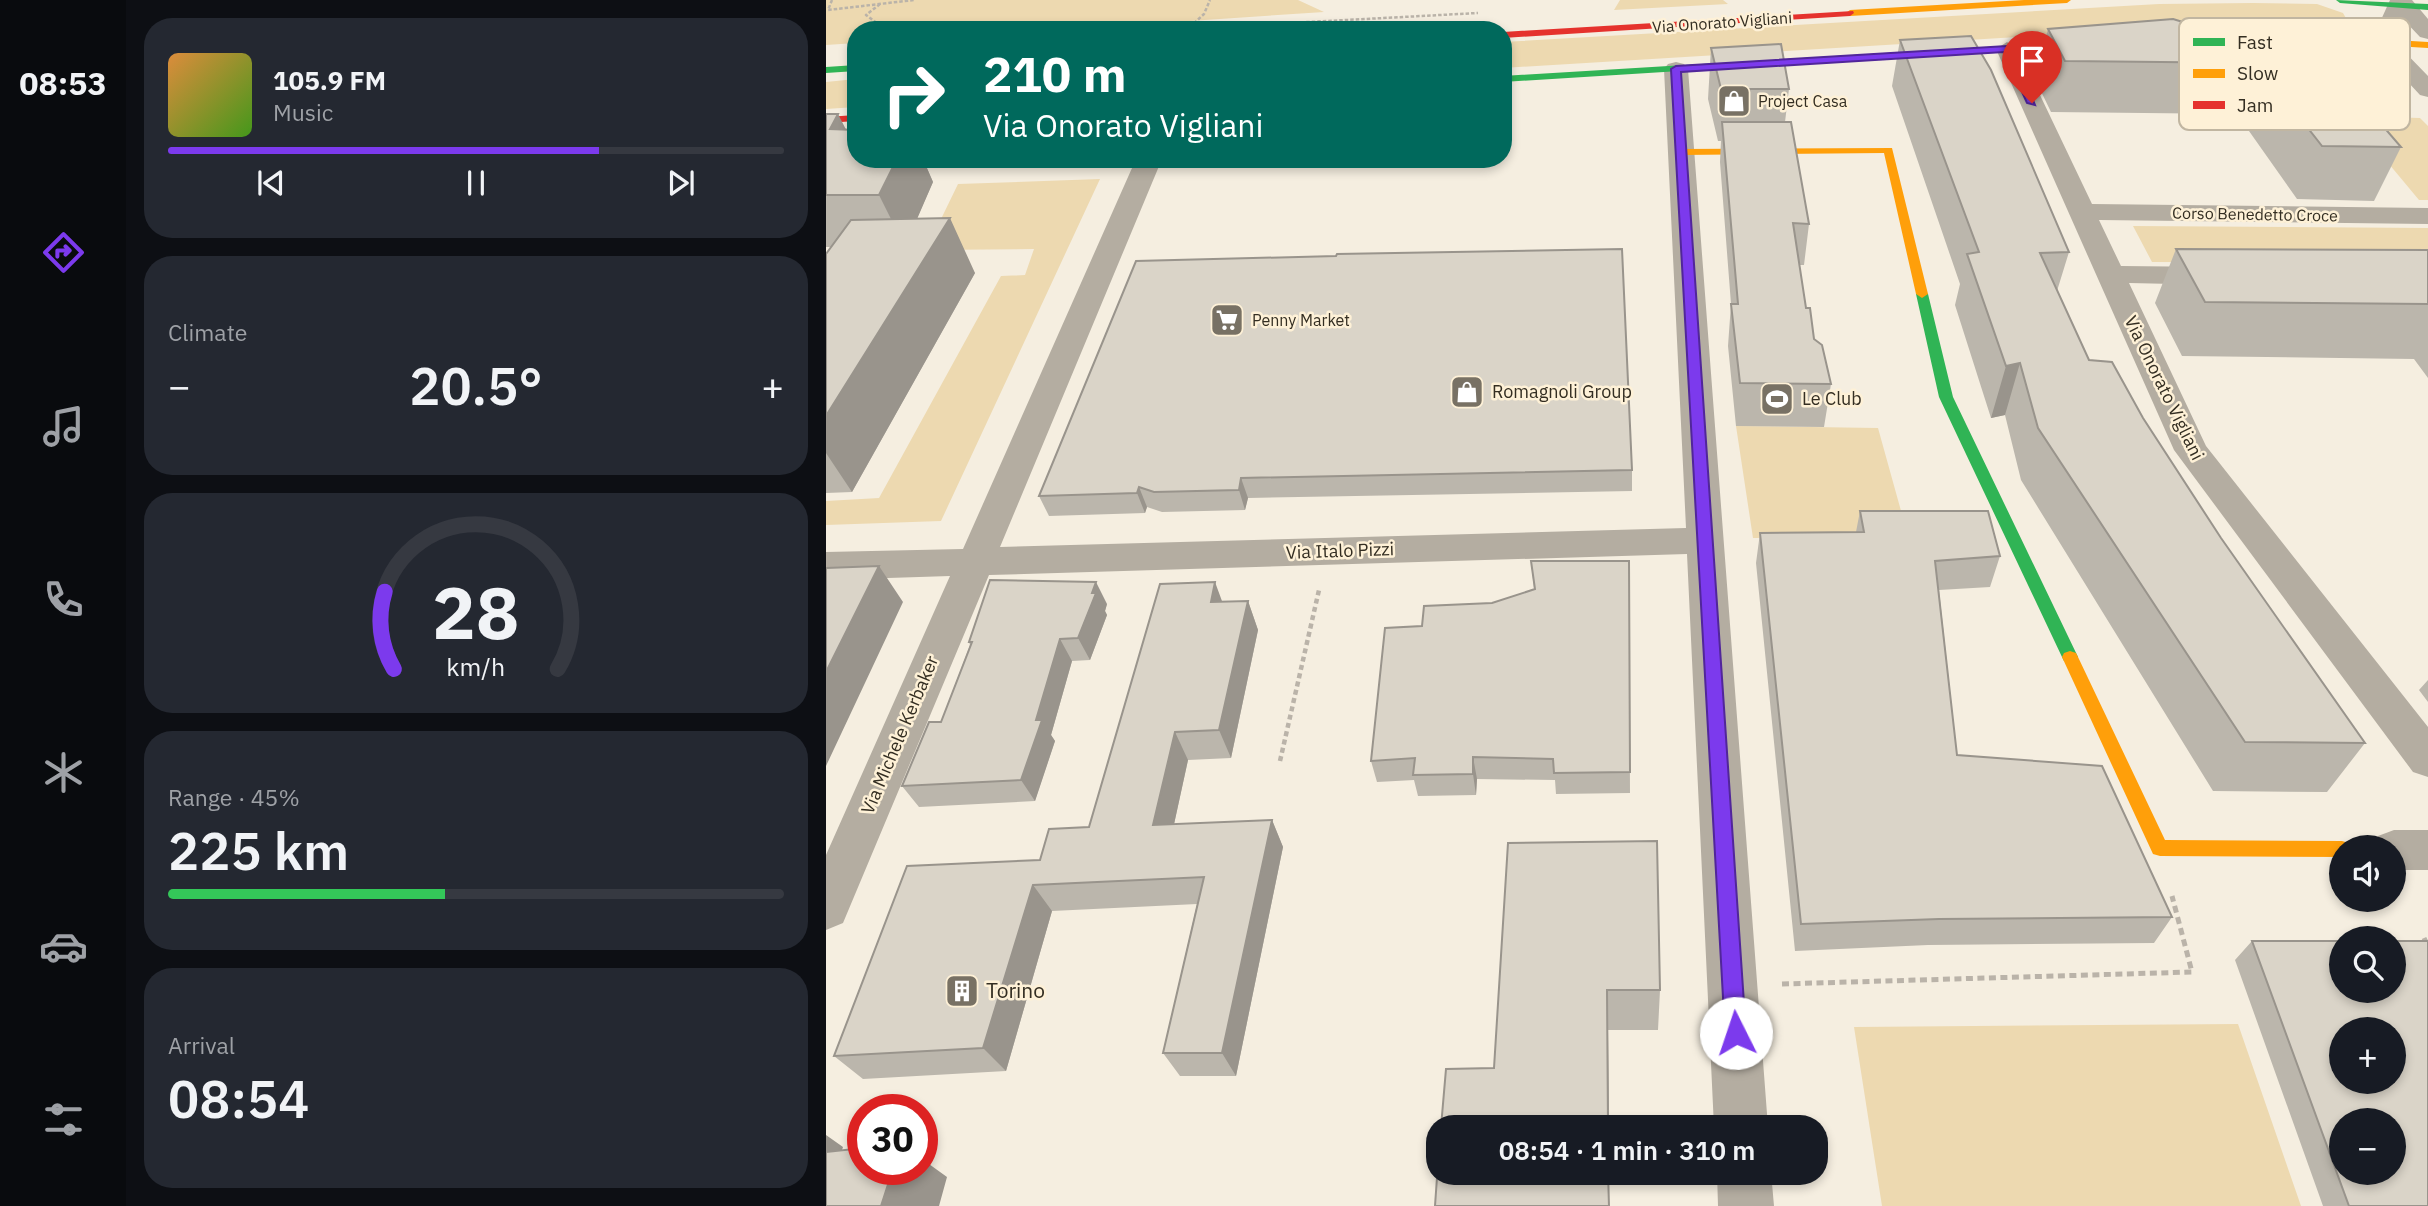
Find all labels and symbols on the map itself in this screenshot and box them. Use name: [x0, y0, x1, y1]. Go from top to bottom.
street label: Via Onorato Vigliani: [1651, 7, 1793, 37]
legend: [2179, 18, 2410, 130]
text: Fast: [2237, 30, 2273, 54]
pin: [2002, 31, 2062, 103]
text: Slow: [2237, 61, 2278, 85]
shop icon: Project Casa: [1715, 82, 1753, 120]
place label: Project Casa: [1758, 91, 1848, 111]
text: Jam: [2237, 93, 2273, 117]
street label: Corso Benedetto Croce: [2172, 203, 2338, 225]
supermarket icon: Penny Market: [1208, 301, 1246, 339]
place label: Penny Market: [1252, 310, 1350, 330]
street label: Via Onorato Vigliani: [2120, 312, 2209, 464]
shop icon: Romagnoli Group: [1448, 373, 1486, 411]
place label: Romagnoli Group: [1492, 380, 1632, 403]
sports icon: Le Club: [1758, 380, 1796, 418]
place label: Le Club: [1802, 387, 1862, 410]
street label: Via Italo Pizzi: [1285, 537, 1394, 564]
street label: Via Michele Kerbaker: [856, 652, 943, 817]
building icon: Torino: [943, 972, 981, 1010]
place label: Torino: [986, 976, 1045, 1004]
position arrow: [1699, 996, 1773, 1070]
speed limit sign: 30: [847, 1094, 938, 1185]

